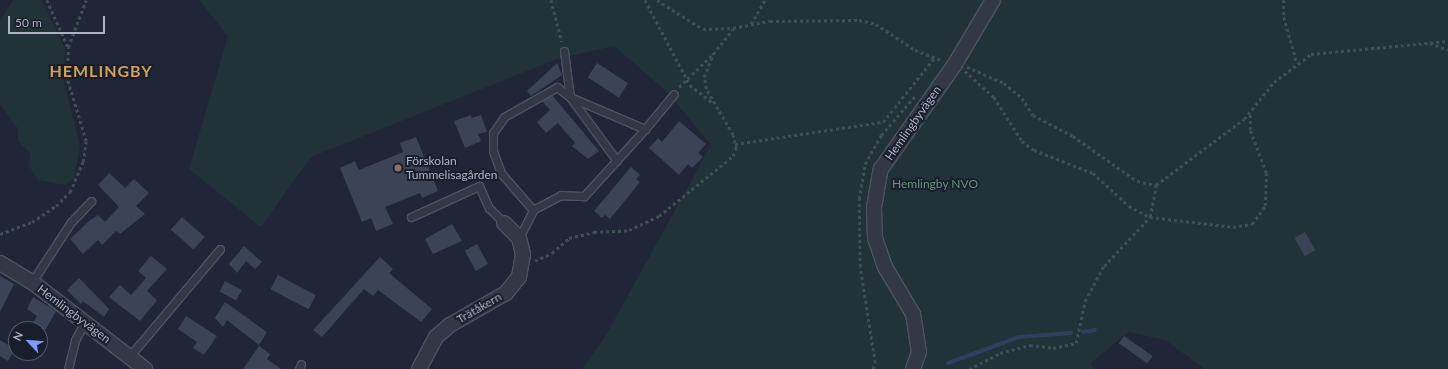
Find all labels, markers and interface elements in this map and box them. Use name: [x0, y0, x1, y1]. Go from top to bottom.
scale bar: [10, 8, 107, 34]
text: 50 m: [15, 15, 42, 30]
district label: HEMLINGBY: [49, 61, 153, 81]
street label: Hemlingbyvägen: [882, 83, 944, 163]
place label: Förskolan Tummelisagården: [406, 154, 498, 182]
marker: Förskolan Tummelisagården: [393, 163, 403, 173]
park label: Hemlingby NVO: [892, 177, 978, 191]
street label: Hemlingbyvägen: [35, 282, 113, 346]
street label: Trätåkern: [454, 289, 504, 327]
north arrow: [8, 321, 48, 361]
text: N: [10, 329, 25, 343]

